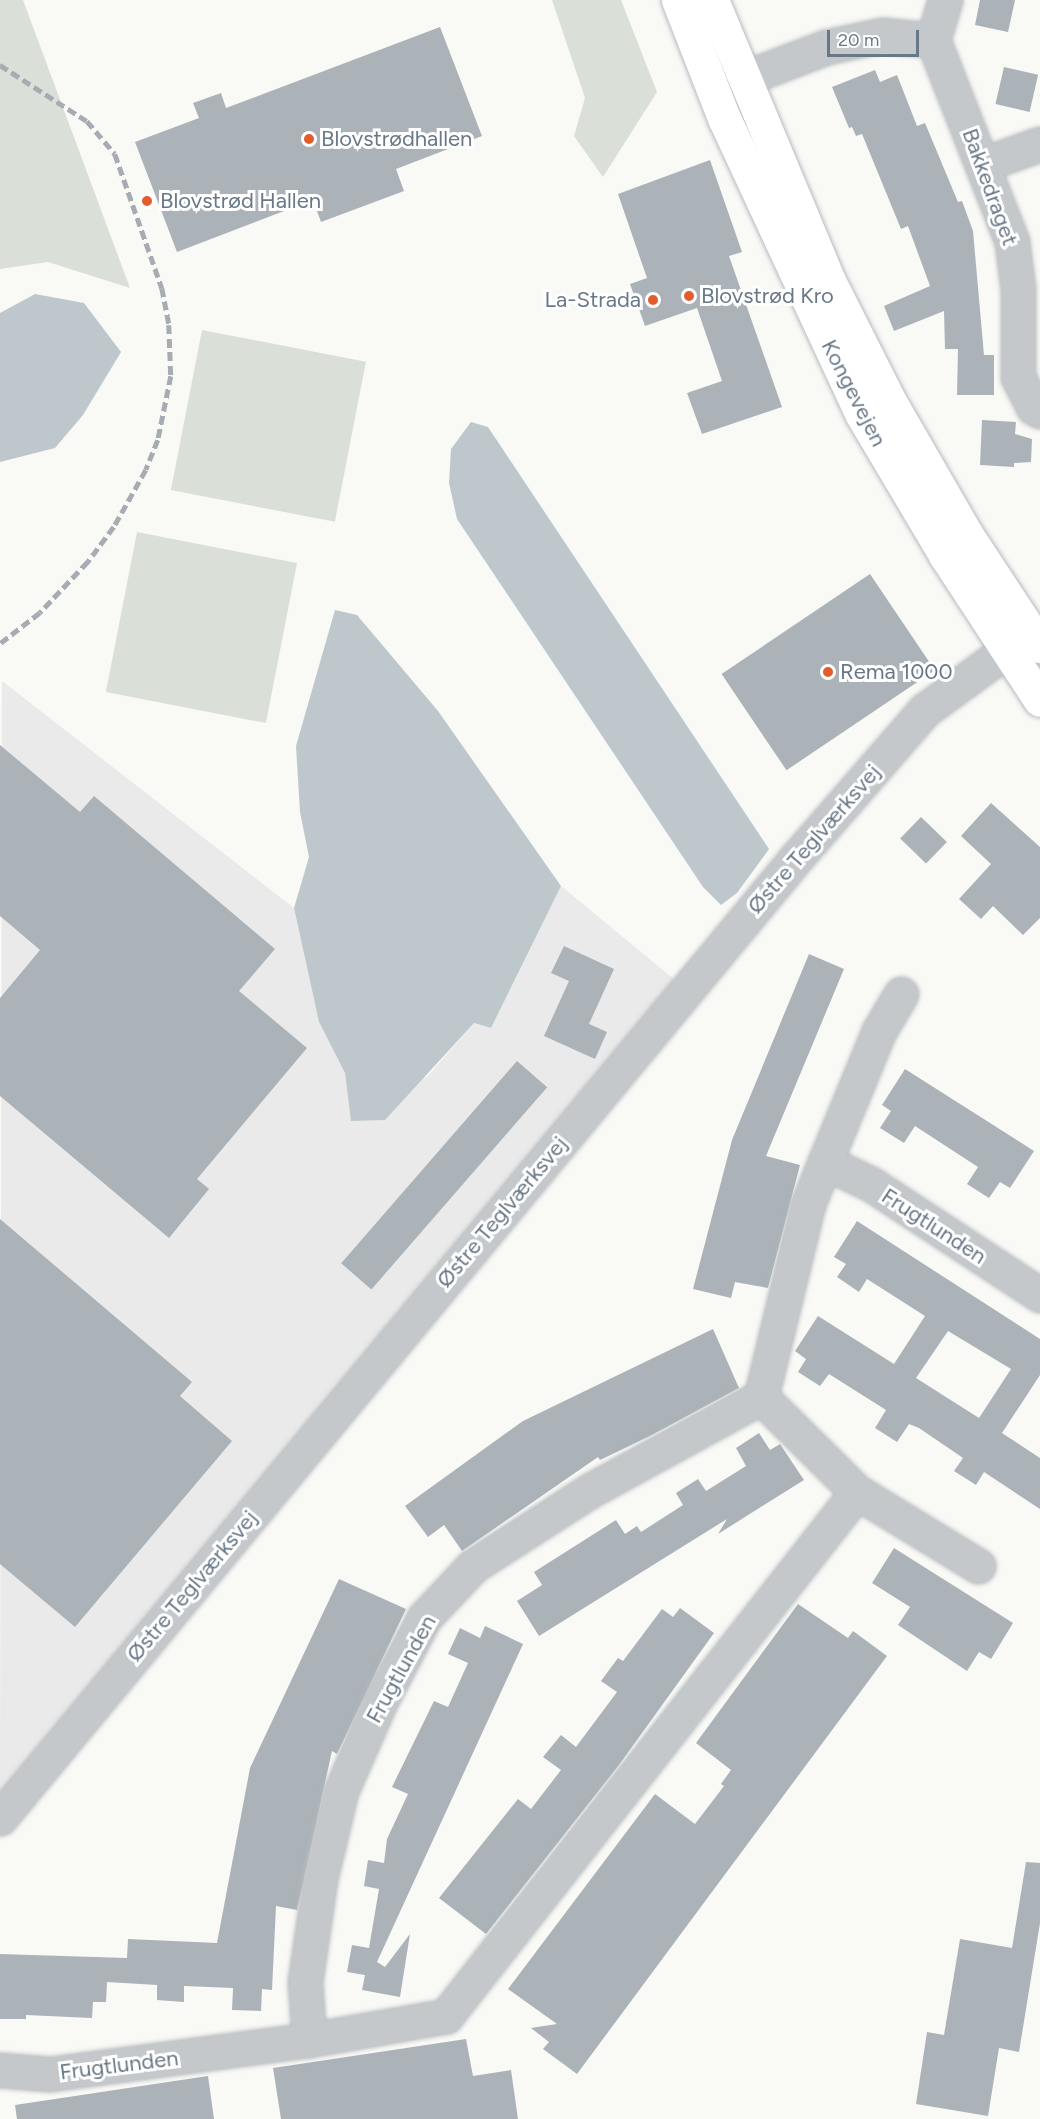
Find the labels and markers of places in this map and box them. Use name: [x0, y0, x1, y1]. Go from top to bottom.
place label: Blovstrødhallen: [321, 126, 472, 152]
marker: Blovstrødhallen: [302, 132, 316, 146]
place label: Blovstrød Hallen: [160, 188, 321, 214]
marker: Blovstrød Hallen: [138, 192, 156, 210]
place label: Blovstrød Kro: [701, 283, 834, 309]
place label: La-Strada: [545, 287, 641, 313]
marker: Blovstrød Kro: [682, 289, 696, 303]
marker: La-Strada: [646, 293, 660, 307]
place label: Rema 1000: [840, 659, 953, 685]
marker: Rema 1000: [821, 665, 835, 679]

